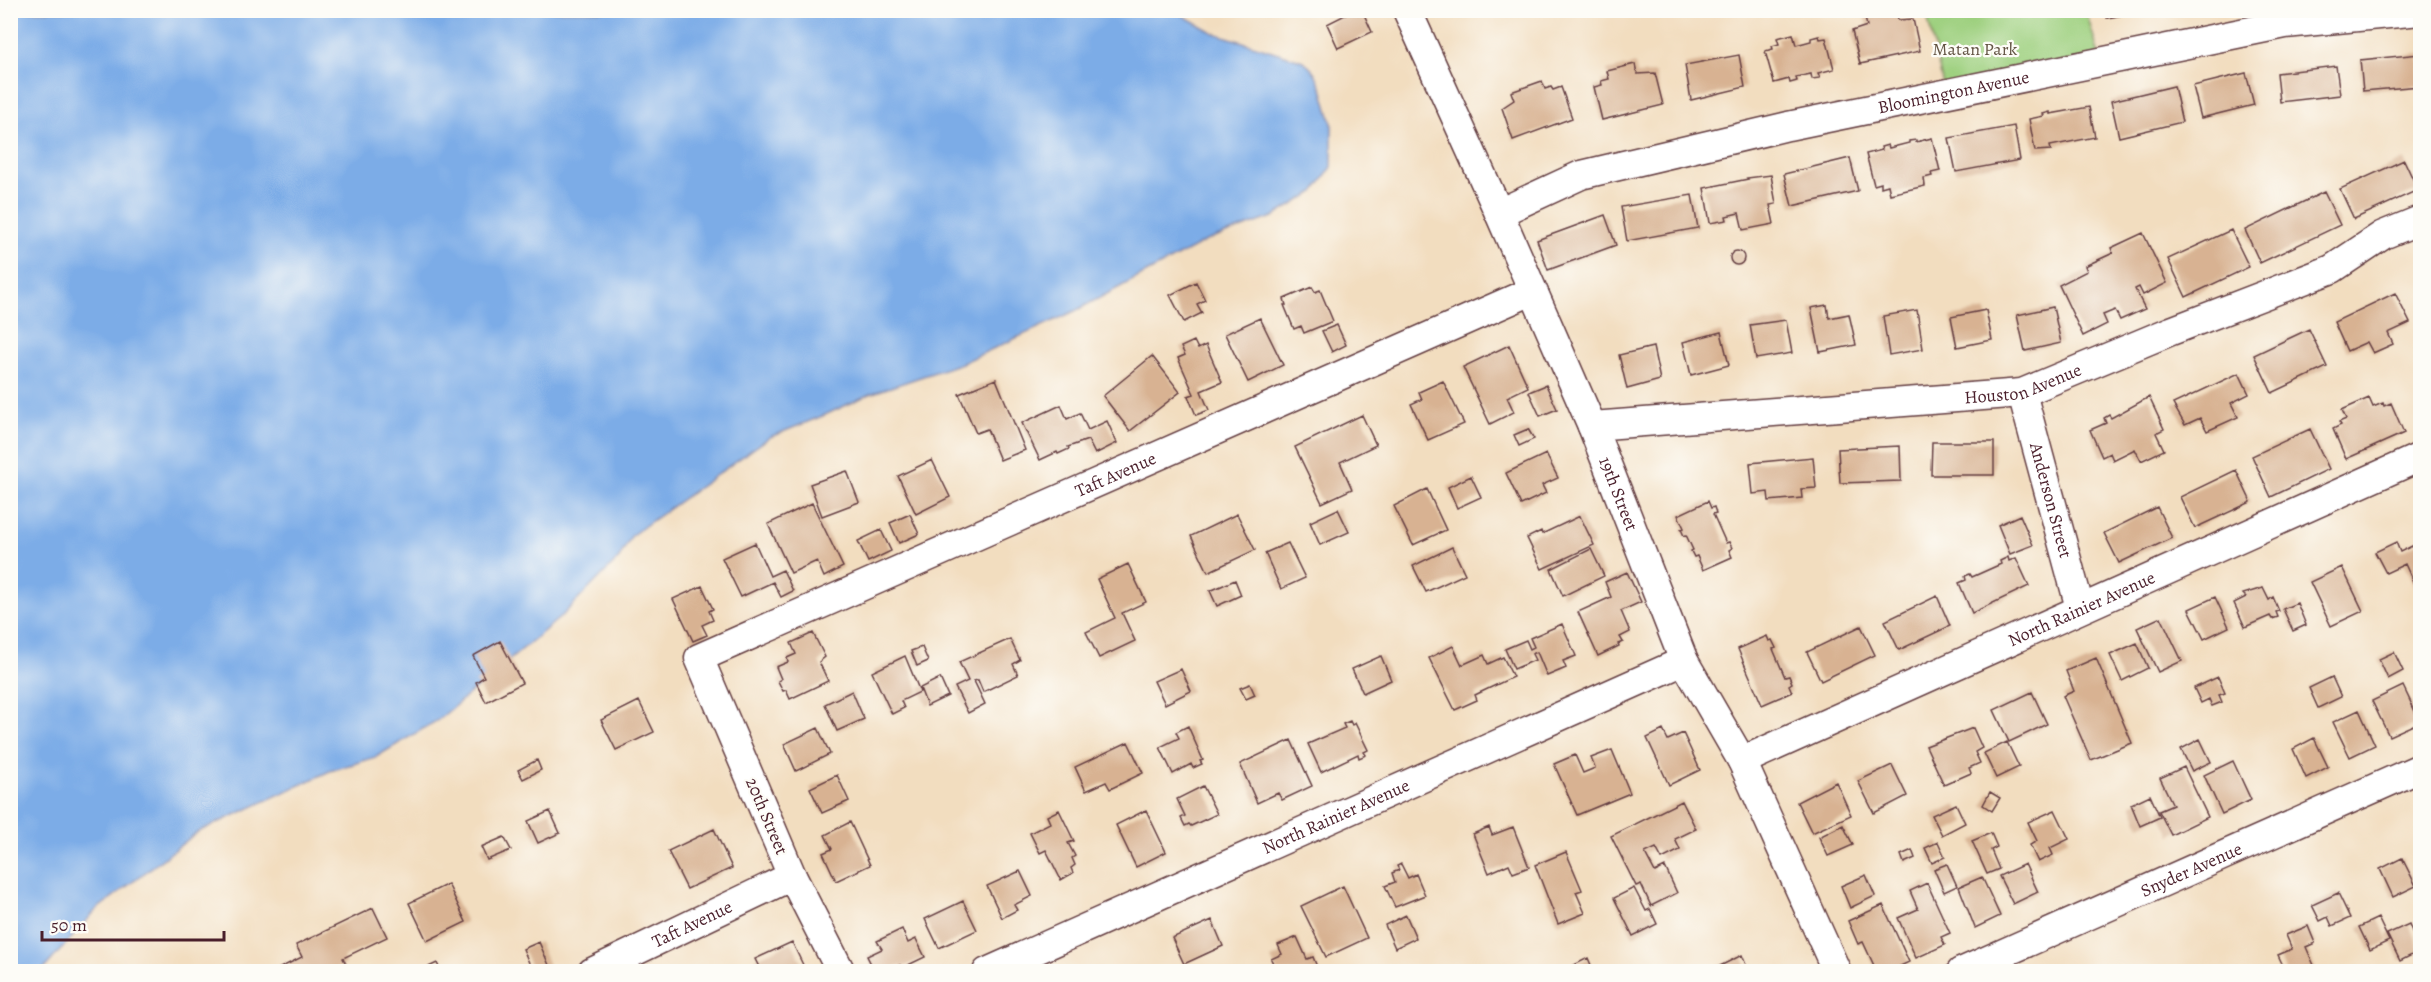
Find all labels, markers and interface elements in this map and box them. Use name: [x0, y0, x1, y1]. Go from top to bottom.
park label: Matan Park: [1933, 37, 2018, 61]
street label: Bloomington Avenue: [1876, 65, 2031, 119]
street label: Houston Avenue: [1963, 358, 2085, 409]
street label: Anderson Street: [2024, 439, 2078, 561]
street label: Taft Avenue: [1071, 446, 1160, 503]
street label: 19th Street: [1593, 453, 1644, 534]
street label: North Rainier Avenue: [2004, 565, 2159, 652]
street label: North Rainier Avenue: [1258, 773, 1413, 860]
street label: 20th Street: [740, 774, 794, 858]
street label: Snyder Avenue: [2137, 837, 2246, 903]
street label: Taft Avenue: [648, 894, 736, 953]
scale bar: [42, 904, 224, 942]
text: 50 m: [51, 913, 87, 937]

